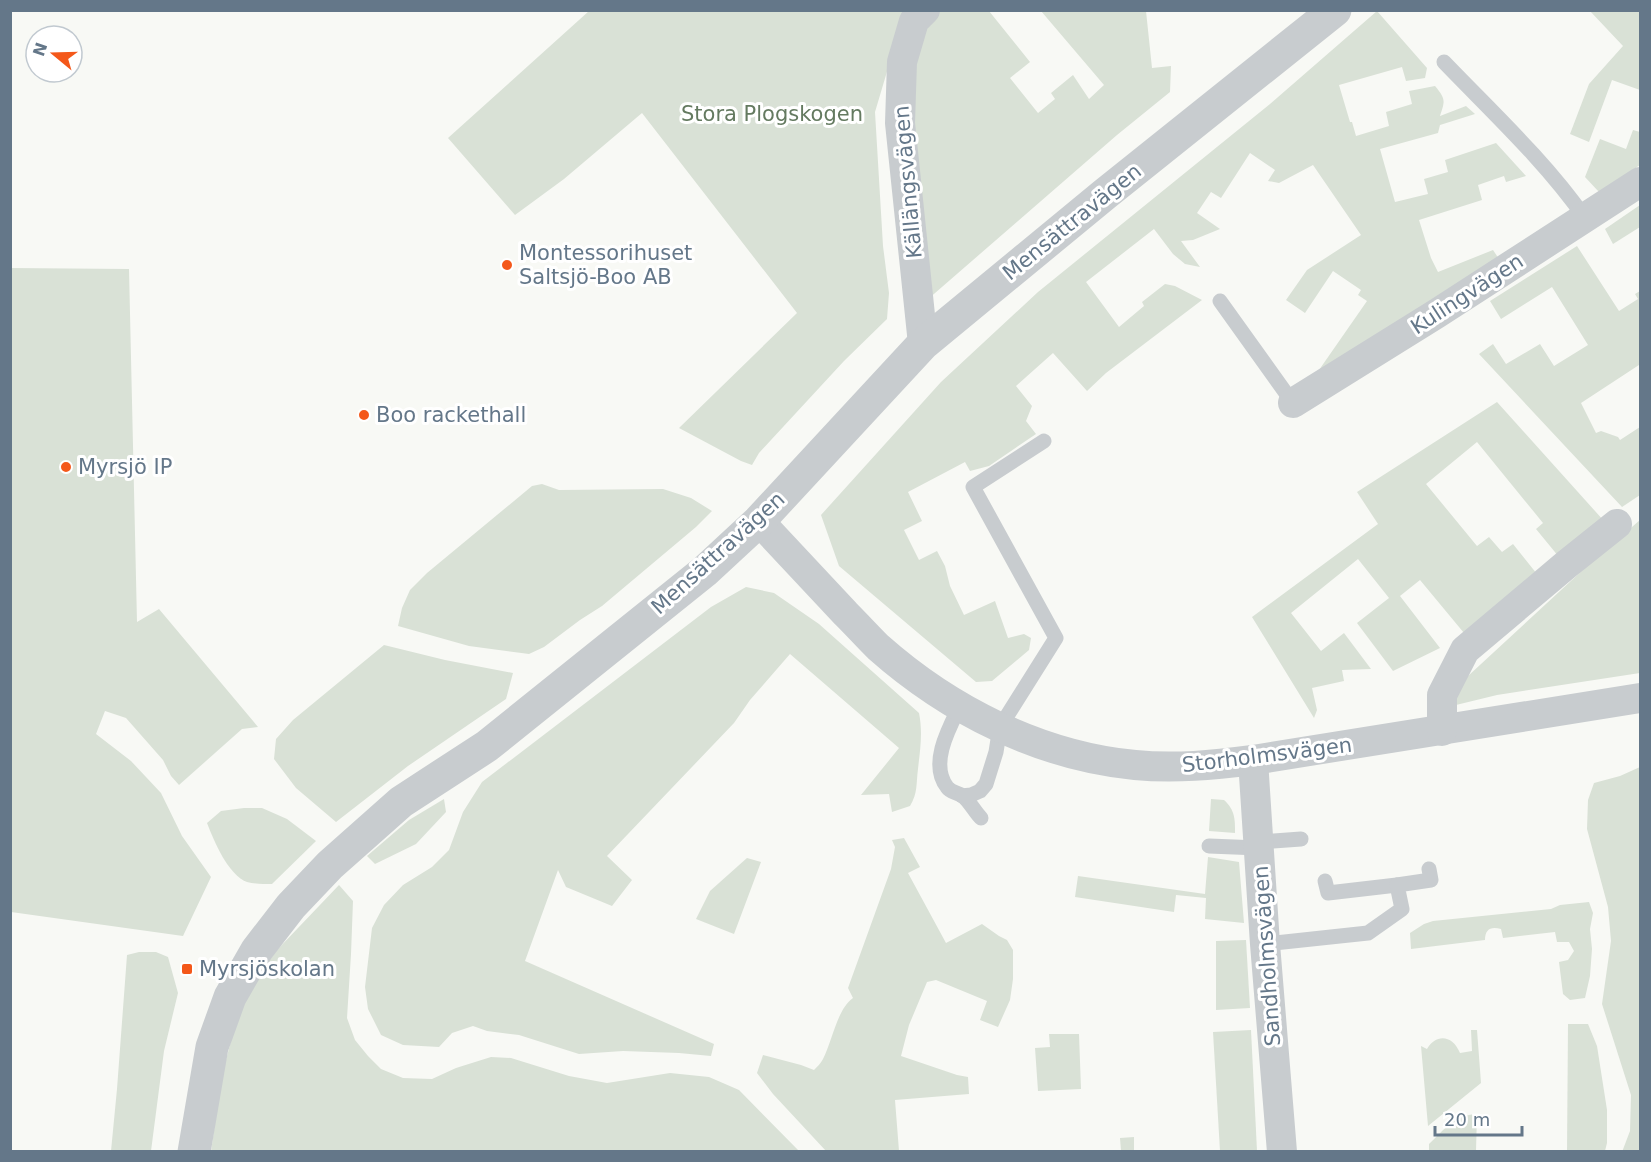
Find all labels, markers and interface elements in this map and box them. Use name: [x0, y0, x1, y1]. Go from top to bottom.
north arrow: [24, 24, 84, 84]
text: N: [29, 40, 51, 59]
park label: Stora Plogskogen: [681, 102, 863, 126]
street label: Källängsvägen: [889, 105, 927, 259]
street label: Mensättravägen: [998, 159, 1146, 285]
place label: Montessorihuset Saltsjö-Boo AB: [519, 241, 692, 289]
street label: Kulingvägen: [1406, 249, 1528, 339]
marker: Montessorihuset Saltsjö-Boo AB: [500, 258, 514, 272]
place label: Boo rackethall: [376, 403, 526, 427]
marker: Boo rackethall: [357, 408, 371, 422]
place label: Myrsjö IP: [78, 455, 172, 479]
marker: Myrsjö IP: [59, 460, 73, 474]
street label: Mensättravägen: [646, 487, 790, 619]
street label: Storholmsvägen: [1181, 733, 1353, 777]
street label: Sandholmsvägen: [1249, 865, 1285, 1047]
place label: Myrsjöskolan: [199, 957, 335, 981]
marker: Myrsjöskolan: [180, 962, 194, 976]
scale bar: [1435, 1099, 1522, 1137]
text: 20 m: [1444, 1109, 1490, 1130]

